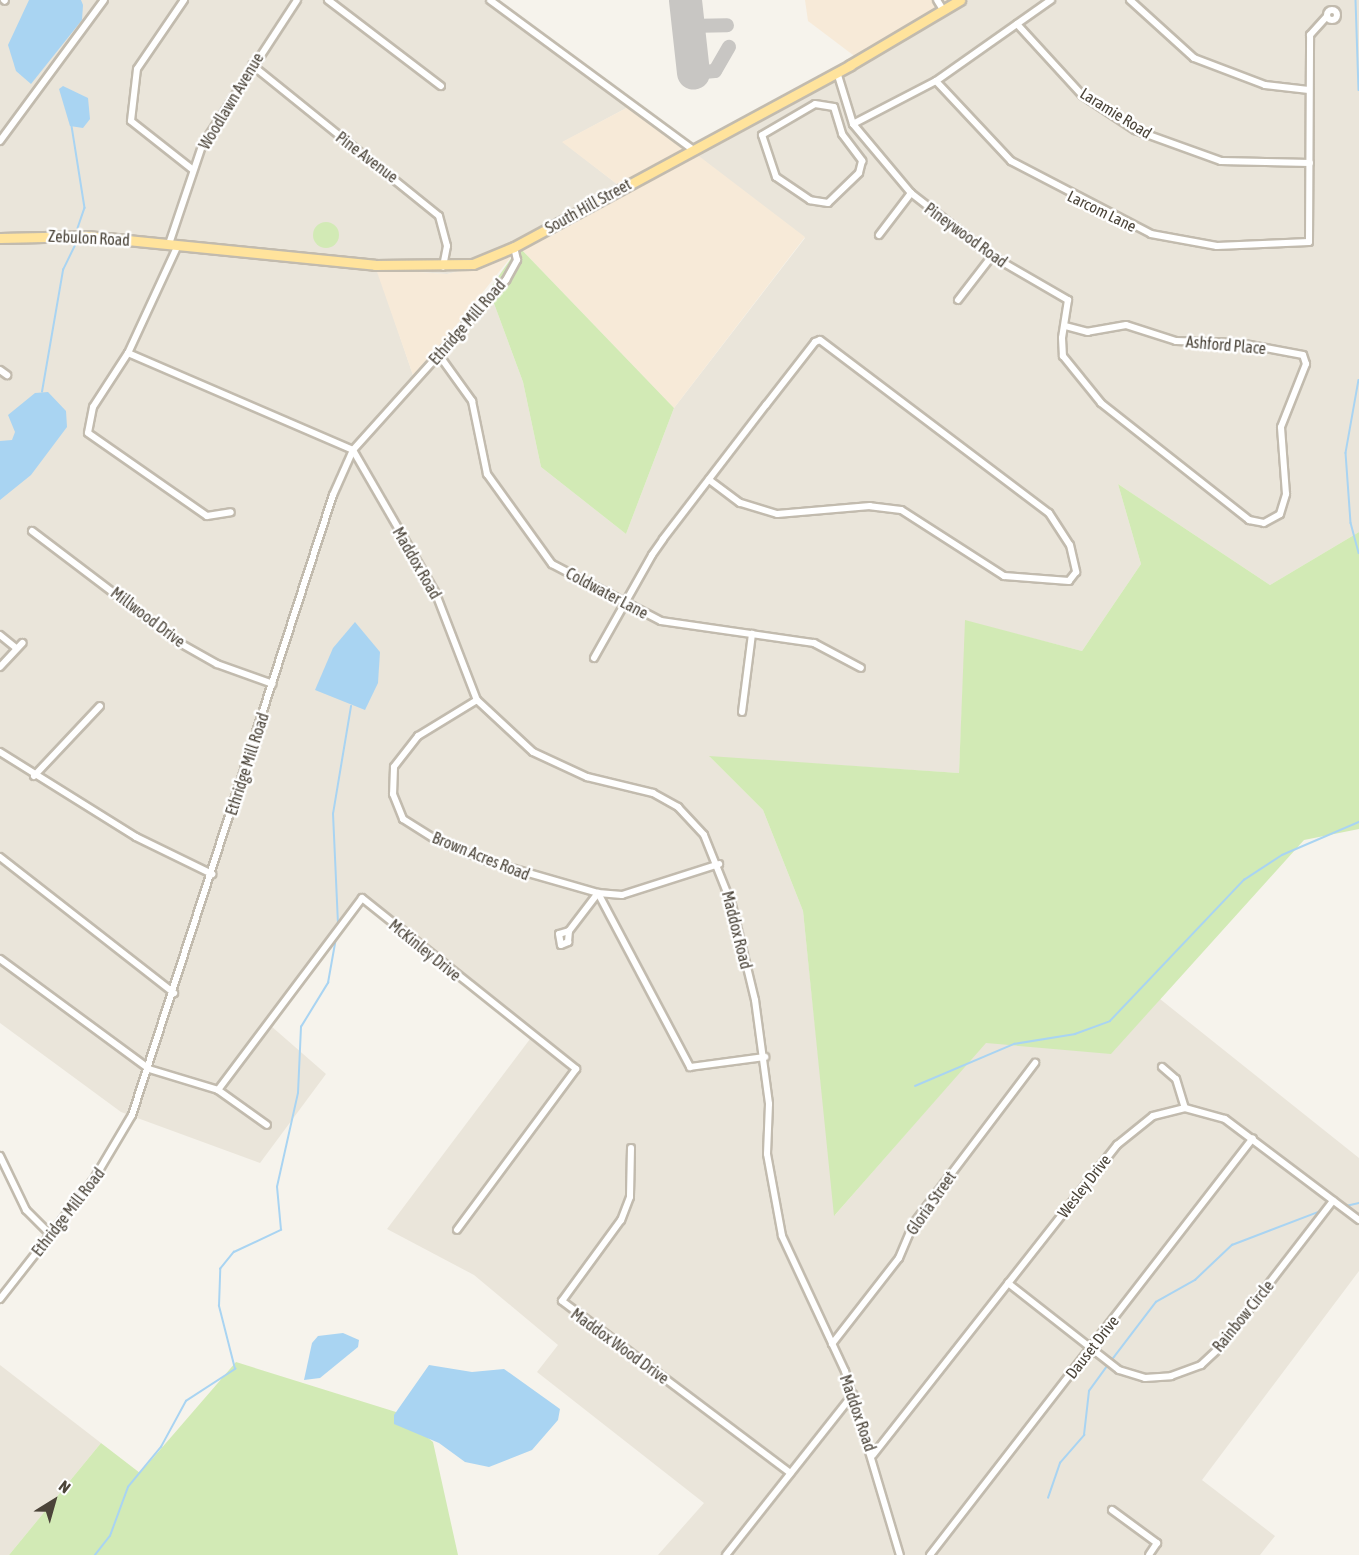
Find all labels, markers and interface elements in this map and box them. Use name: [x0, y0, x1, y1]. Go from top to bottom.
street label: Woodlawn Avenue: [195, 49, 267, 153]
street label: Laramie Road: [1077, 83, 1155, 143]
street label: Pine Avenue: [332, 127, 402, 187]
street label: South Hill Street: [542, 175, 634, 237]
street label: Larcom Lane: [1064, 186, 1140, 236]
street label: Pineywood Road: [921, 199, 1011, 271]
street label: Zebulon Road: [48, 226, 130, 250]
street label: Ethridge Mill Road: [425, 275, 509, 369]
street label: Ashford Place: [1185, 332, 1267, 358]
street label: Maddox Road: [389, 524, 445, 602]
street label: Coldwater Lane: [563, 563, 651, 623]
street label: Millwood Drive: [107, 583, 189, 651]
street label: Ethridge Mill Road: [221, 710, 273, 818]
street label: Brown Acres Road: [430, 828, 532, 884]
street label: Maddox Road: [718, 889, 756, 971]
street label: McKinley Drive: [385, 915, 465, 985]
street label: Wesley Drive: [1053, 1151, 1115, 1221]
street label: Ethridge Mill Road: [28, 1164, 108, 1260]
street label: Gloria Street: [902, 1168, 960, 1238]
street label: Rainbow Circle: [1208, 1276, 1278, 1356]
street label: Maddox Wood Drive: [567, 1304, 673, 1388]
street label: Dauset Drive: [1061, 1312, 1123, 1382]
street label: Maddox Road: [836, 1372, 880, 1454]
north arrow: [24, 1471, 84, 1531]
text: N: [56, 1477, 74, 1497]

